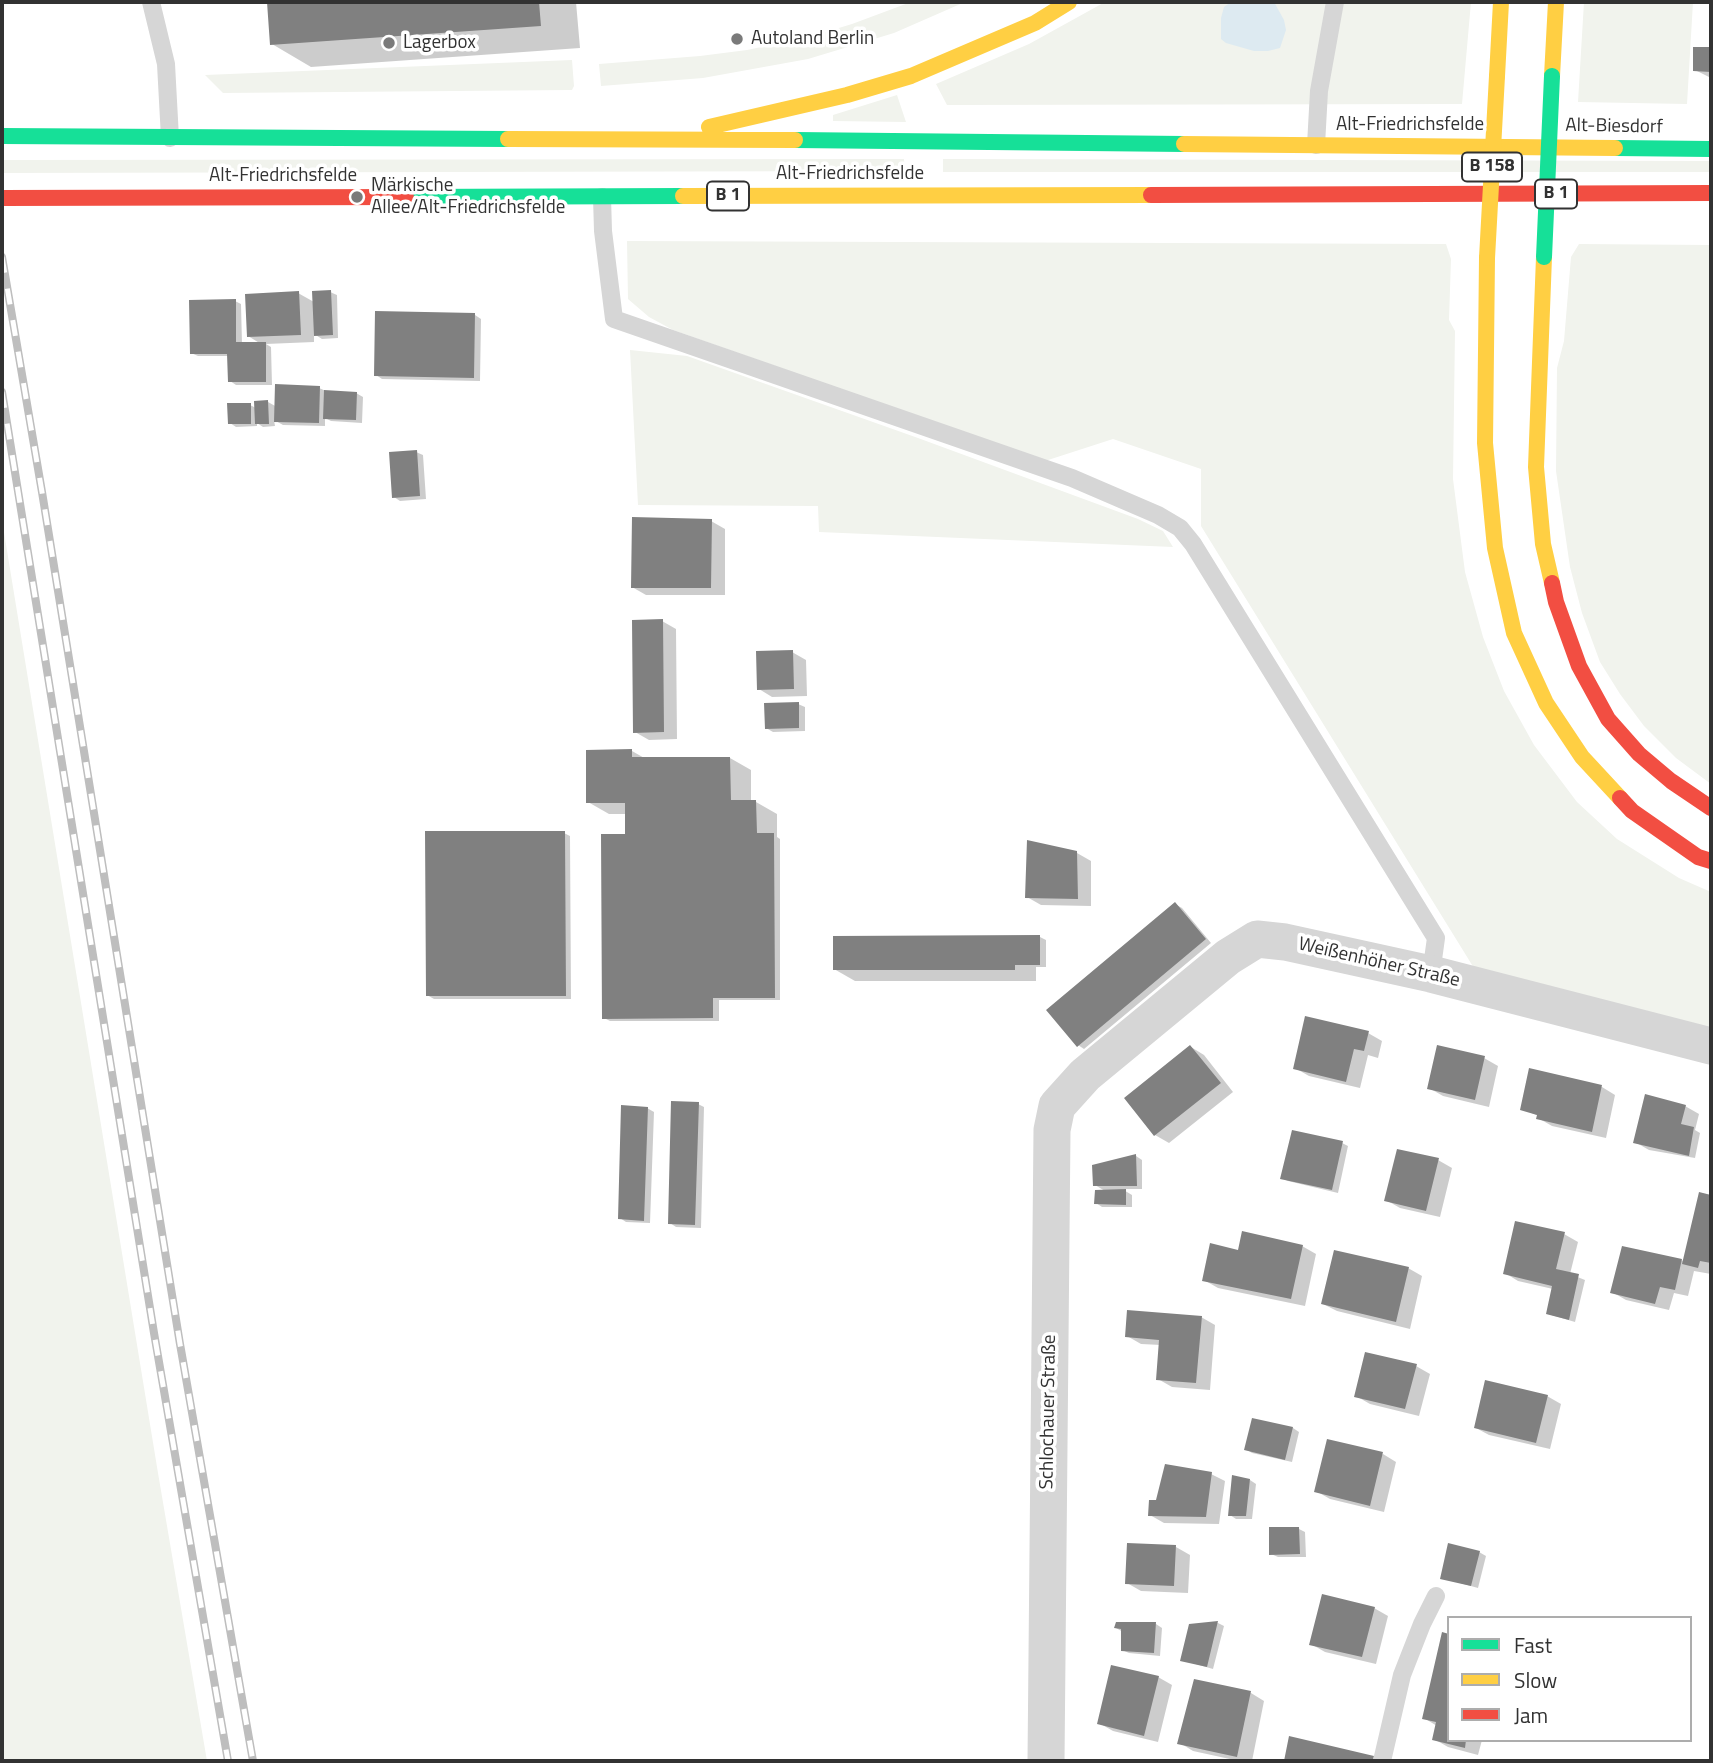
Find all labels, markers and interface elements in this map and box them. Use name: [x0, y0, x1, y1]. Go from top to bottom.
place label: Autoland Berlin: [751, 28, 874, 50]
marker: Autoland Berlin: [729, 31, 745, 47]
place label: Lagerbox: [403, 32, 476, 54]
marker: Lagerbox: [381, 35, 397, 51]
street label: Alt-Friedrichsfelde: [1336, 114, 1484, 136]
street label: Alt-Biesdorf: [1565, 115, 1663, 139]
road number: B 158: [1462, 152, 1522, 182]
street label: Alt-Friedrichsfelde: [776, 163, 924, 185]
street label: Alt-Friedrichsfelde: [209, 165, 357, 187]
place label: Märkische Allee/Alt-Friedrichsfelde: [371, 175, 565, 219]
road number: B 1: [1535, 180, 1577, 209]
road number: B 1: [707, 182, 749, 210]
marker: Märkische Allee/Alt-Friedrichsfelde: [349, 189, 365, 205]
street label: Weißenhöher Straße: [1296, 933, 1462, 993]
street label: Schlochauer Straße: [1036, 1334, 1062, 1490]
legend: [1447, 1616, 1692, 1742]
text: Fast: [1514, 1629, 1552, 1661]
text: Slow: [1514, 1664, 1557, 1696]
text: Jam: [1514, 1699, 1548, 1731]

